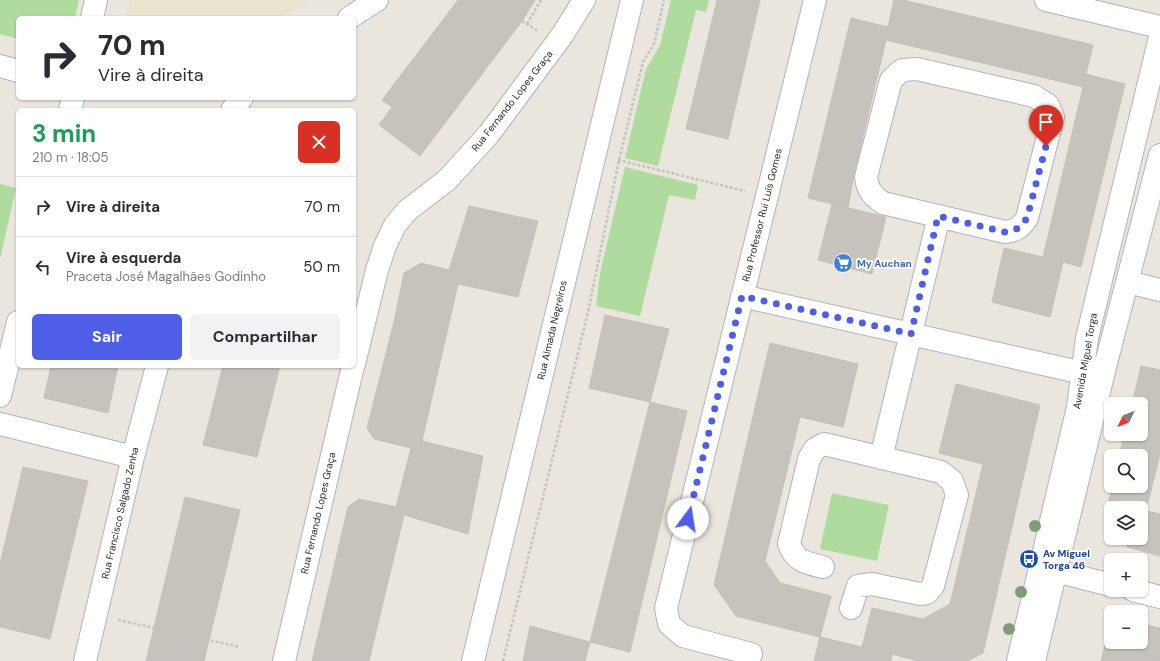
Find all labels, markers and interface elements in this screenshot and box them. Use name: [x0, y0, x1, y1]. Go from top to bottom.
text: 70 m: [98, 27, 166, 64]
icon: right: [32, 32, 84, 84]
street label: Rua Fernando Lopes Graça: [469, 48, 555, 154]
text: Vire à direita: [98, 63, 204, 87]
pin: [1029, 105, 1063, 146]
icon: arrive: [1035, 111, 1057, 133]
text: 3 min: [32, 118, 96, 149]
button: close: [298, 121, 340, 163]
street label: Rua Professor Rui Luís Gomes: [739, 147, 785, 283]
text: 210 m · 18:05: [32, 149, 108, 166]
icon: right: [32, 196, 54, 218]
text: Vire à direita: [66, 197, 160, 217]
text: 70 m: [305, 197, 340, 217]
text: Vire à esquerda: [66, 248, 181, 268]
supermarket icon: My Auchan: [832, 252, 854, 274]
icon: left: [32, 256, 54, 278]
text: 50 m: [303, 257, 340, 277]
place label: My Auchan: [857, 257, 912, 270]
text: Praceta José Magalhães Godinho: [66, 268, 266, 285]
street label: Rua Almada Negreiros: [534, 279, 570, 381]
street label: Avenida Miguel Torga: [1070, 312, 1100, 410]
button: Sair: [32, 314, 182, 360]
button: Compartilhar: [190, 314, 340, 360]
north arrow: [1104, 397, 1148, 441]
map controls: [1104, 397, 1148, 649]
street label: Rua Francisco Salgado Zenha: [99, 446, 141, 580]
button: search: [1104, 449, 1148, 493]
street label: Rua Fernando Lopes Graça: [298, 451, 338, 575]
position arrow: [667, 498, 709, 540]
button: layers: [1104, 501, 1148, 545]
place label: Av Miguel Torga 46: [1043, 547, 1090, 572]
bus stop icon: Av Miguel Torga 46: [1018, 548, 1040, 570]
button: +: [1104, 553, 1148, 597]
button: −: [1104, 605, 1148, 649]

